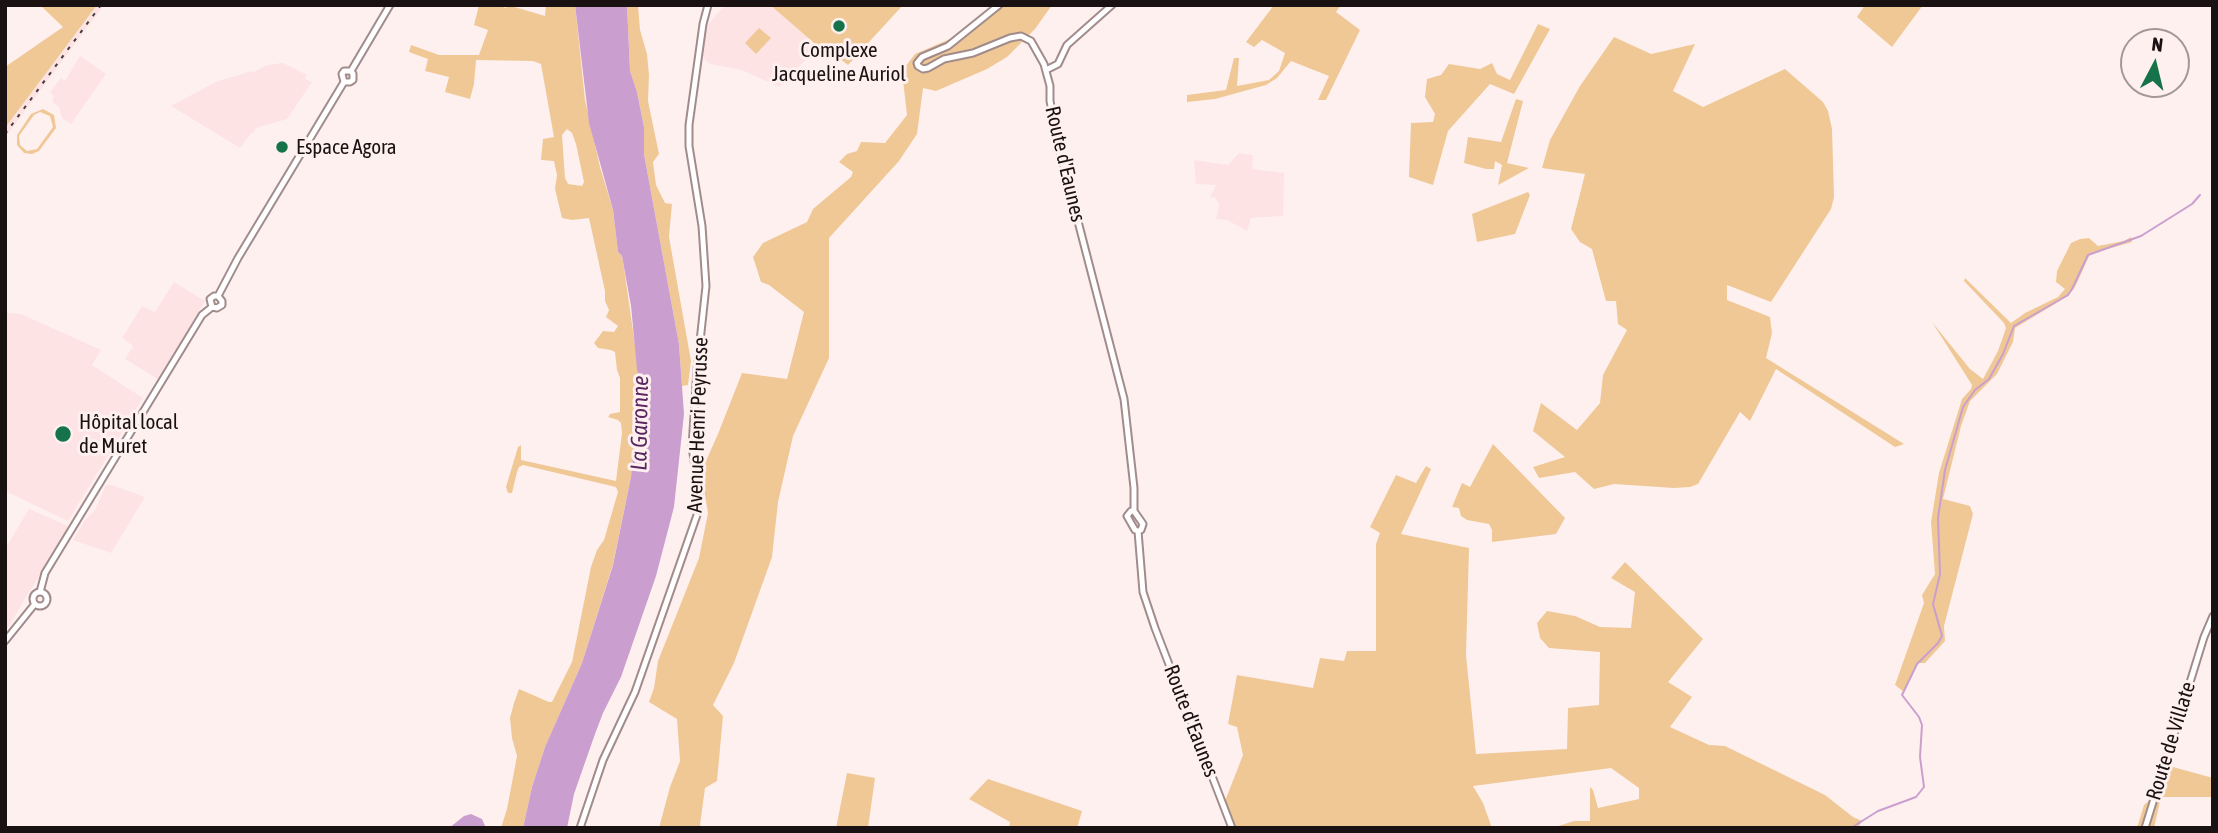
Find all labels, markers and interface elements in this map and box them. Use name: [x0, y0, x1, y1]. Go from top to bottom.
marker: Complexe Jacqueline Auriol: [831, 18, 847, 34]
north arrow: [2120, 28, 2190, 98]
text: N: [2150, 33, 2164, 56]
place label: Complexe Jacqueline Auriol: [772, 37, 906, 87]
street label: Route d'Eaunes: [1039, 104, 1091, 224]
place label: Espace Agora: [296, 134, 397, 160]
marker: Espace Agora: [274, 139, 290, 155]
street label: Avenue Henri Peyrusse: [682, 337, 714, 513]
water label: La Garonne: [625, 375, 655, 471]
place label: Hôpital local de Muret: [79, 409, 178, 459]
marker: Hôpital local de Muret: [53, 424, 73, 444]
street label: Route d'Eaunes: [1158, 661, 1224, 781]
street label: Route de Villate: [2141, 679, 2201, 803]

